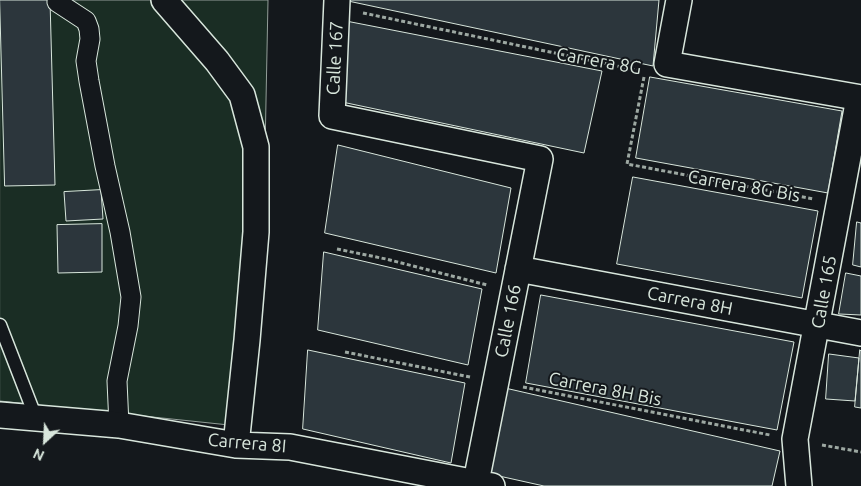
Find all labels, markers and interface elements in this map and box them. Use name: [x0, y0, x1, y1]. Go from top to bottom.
street label: Calle 167: [322, 20, 348, 96]
street label: Carrera 8G: [555, 43, 643, 79]
street label: Carrera 8G Bis: [686, 165, 802, 207]
street label: Calle 165: [807, 254, 841, 330]
street label: Calle 166: [490, 282, 526, 360]
street label: Carrera 8H: [645, 282, 735, 320]
street label: Carrera 8H Bis: [547, 367, 663, 411]
north arrow: [20, 416, 70, 466]
street label: Carrera 8I: [207, 429, 287, 457]
text: N: [31, 445, 47, 464]

